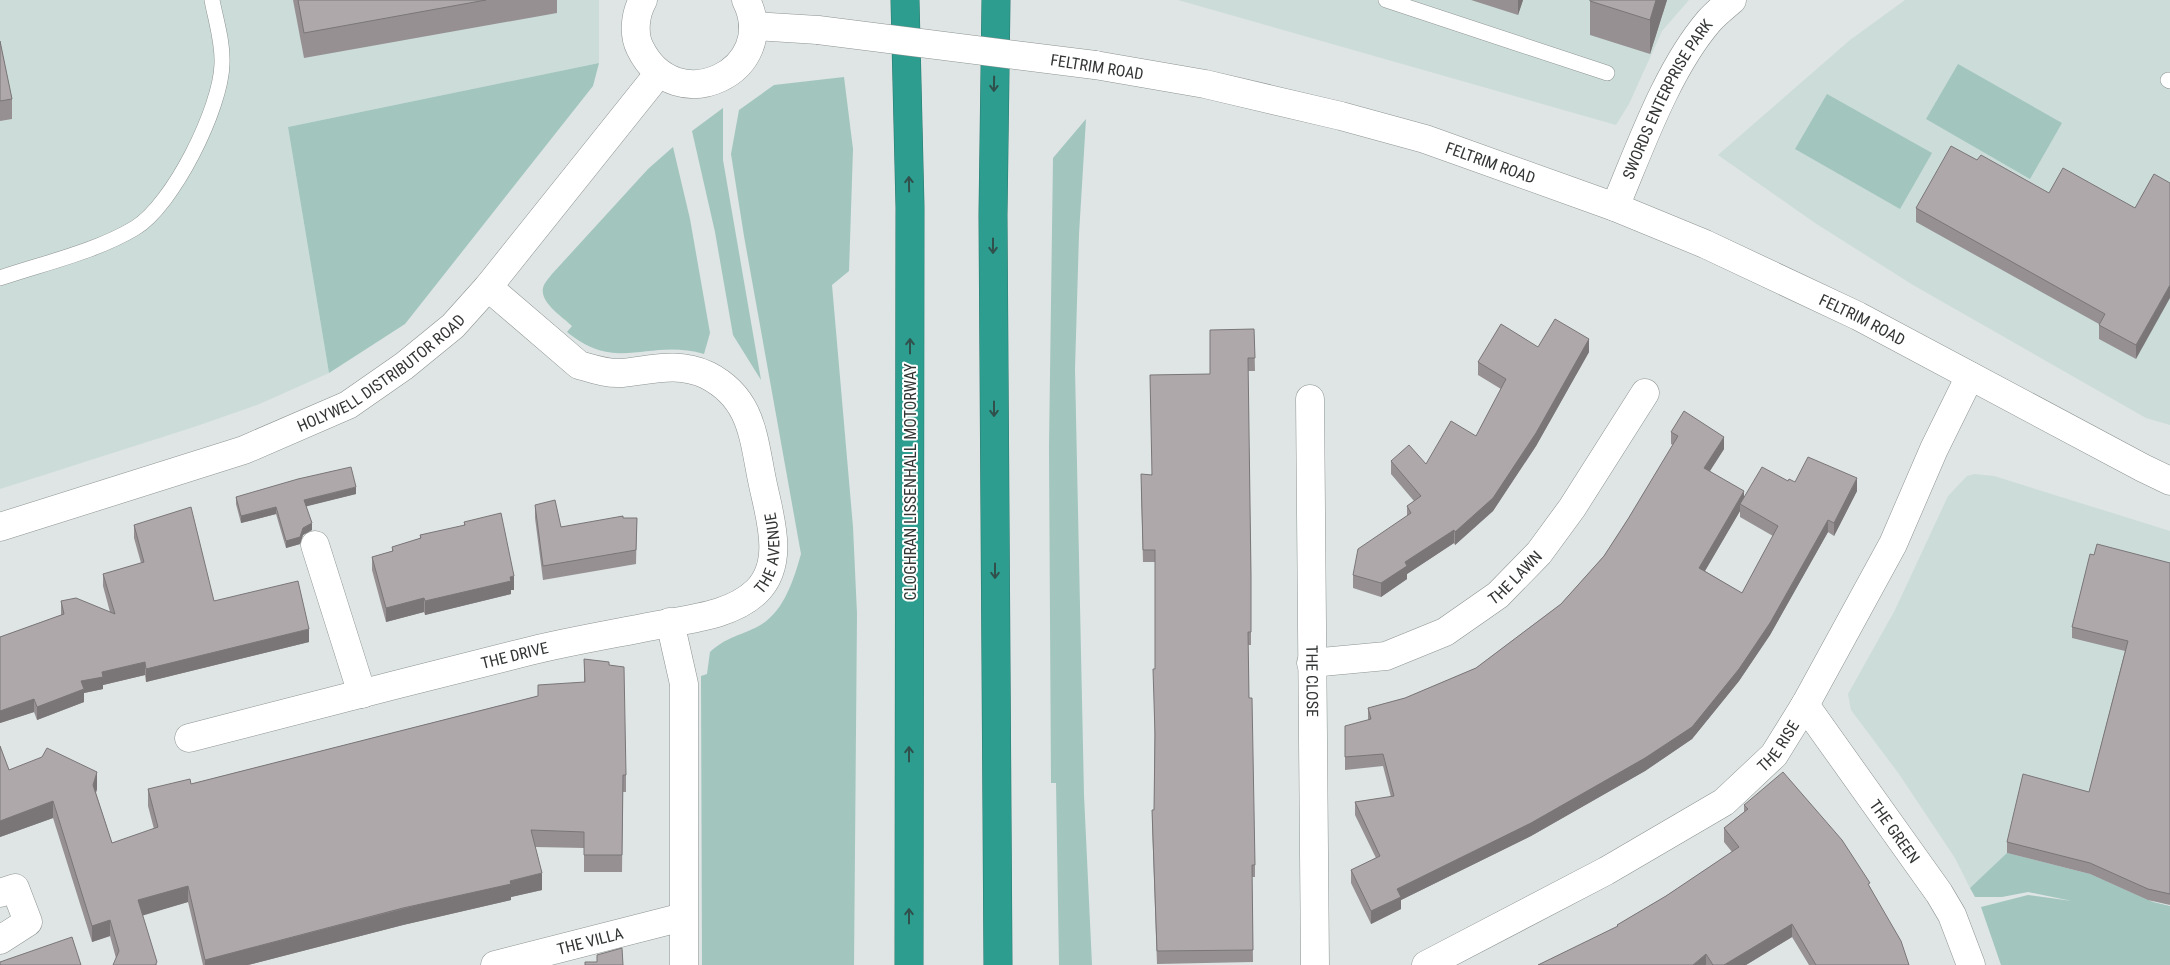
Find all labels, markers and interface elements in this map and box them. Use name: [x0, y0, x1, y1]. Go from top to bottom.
street label: SWORDS ENTERPRISE PARK: [1618, 15, 1716, 182]
street label: FELTRIM ROAD: [1049, 50, 1145, 84]
one-way arrow: [990, 75, 999, 91]
street label: FELTRIM ROAD: [1443, 138, 1538, 187]
one-way arrow: [905, 176, 914, 192]
one-way arrow: [988, 238, 998, 254]
street label: FELTRIM ROAD: [1816, 290, 1909, 349]
street label: HOLYWELL DISTRIBUTOR ROAD: [294, 310, 469, 435]
one-way arrow: [905, 339, 915, 355]
street label: CLOGHRAN LISSENHALL MOTORWAY: [901, 363, 920, 601]
one-way arrow: [989, 400, 999, 416]
street label: THE AVENUE: [750, 511, 783, 597]
street label: THE LAWN: [1484, 546, 1546, 608]
one-way arrow: [990, 562, 1000, 579]
street label: THE DRIVE: [479, 638, 550, 672]
street label: THE CLOSE: [1303, 645, 1322, 717]
street label: THE RISE: [1753, 717, 1803, 775]
one-way arrow: [904, 746, 914, 762]
street label: THE GREEN: [1866, 796, 1924, 867]
one-way arrow: [904, 909, 914, 925]
street label: THE VILLA: [555, 923, 625, 958]

